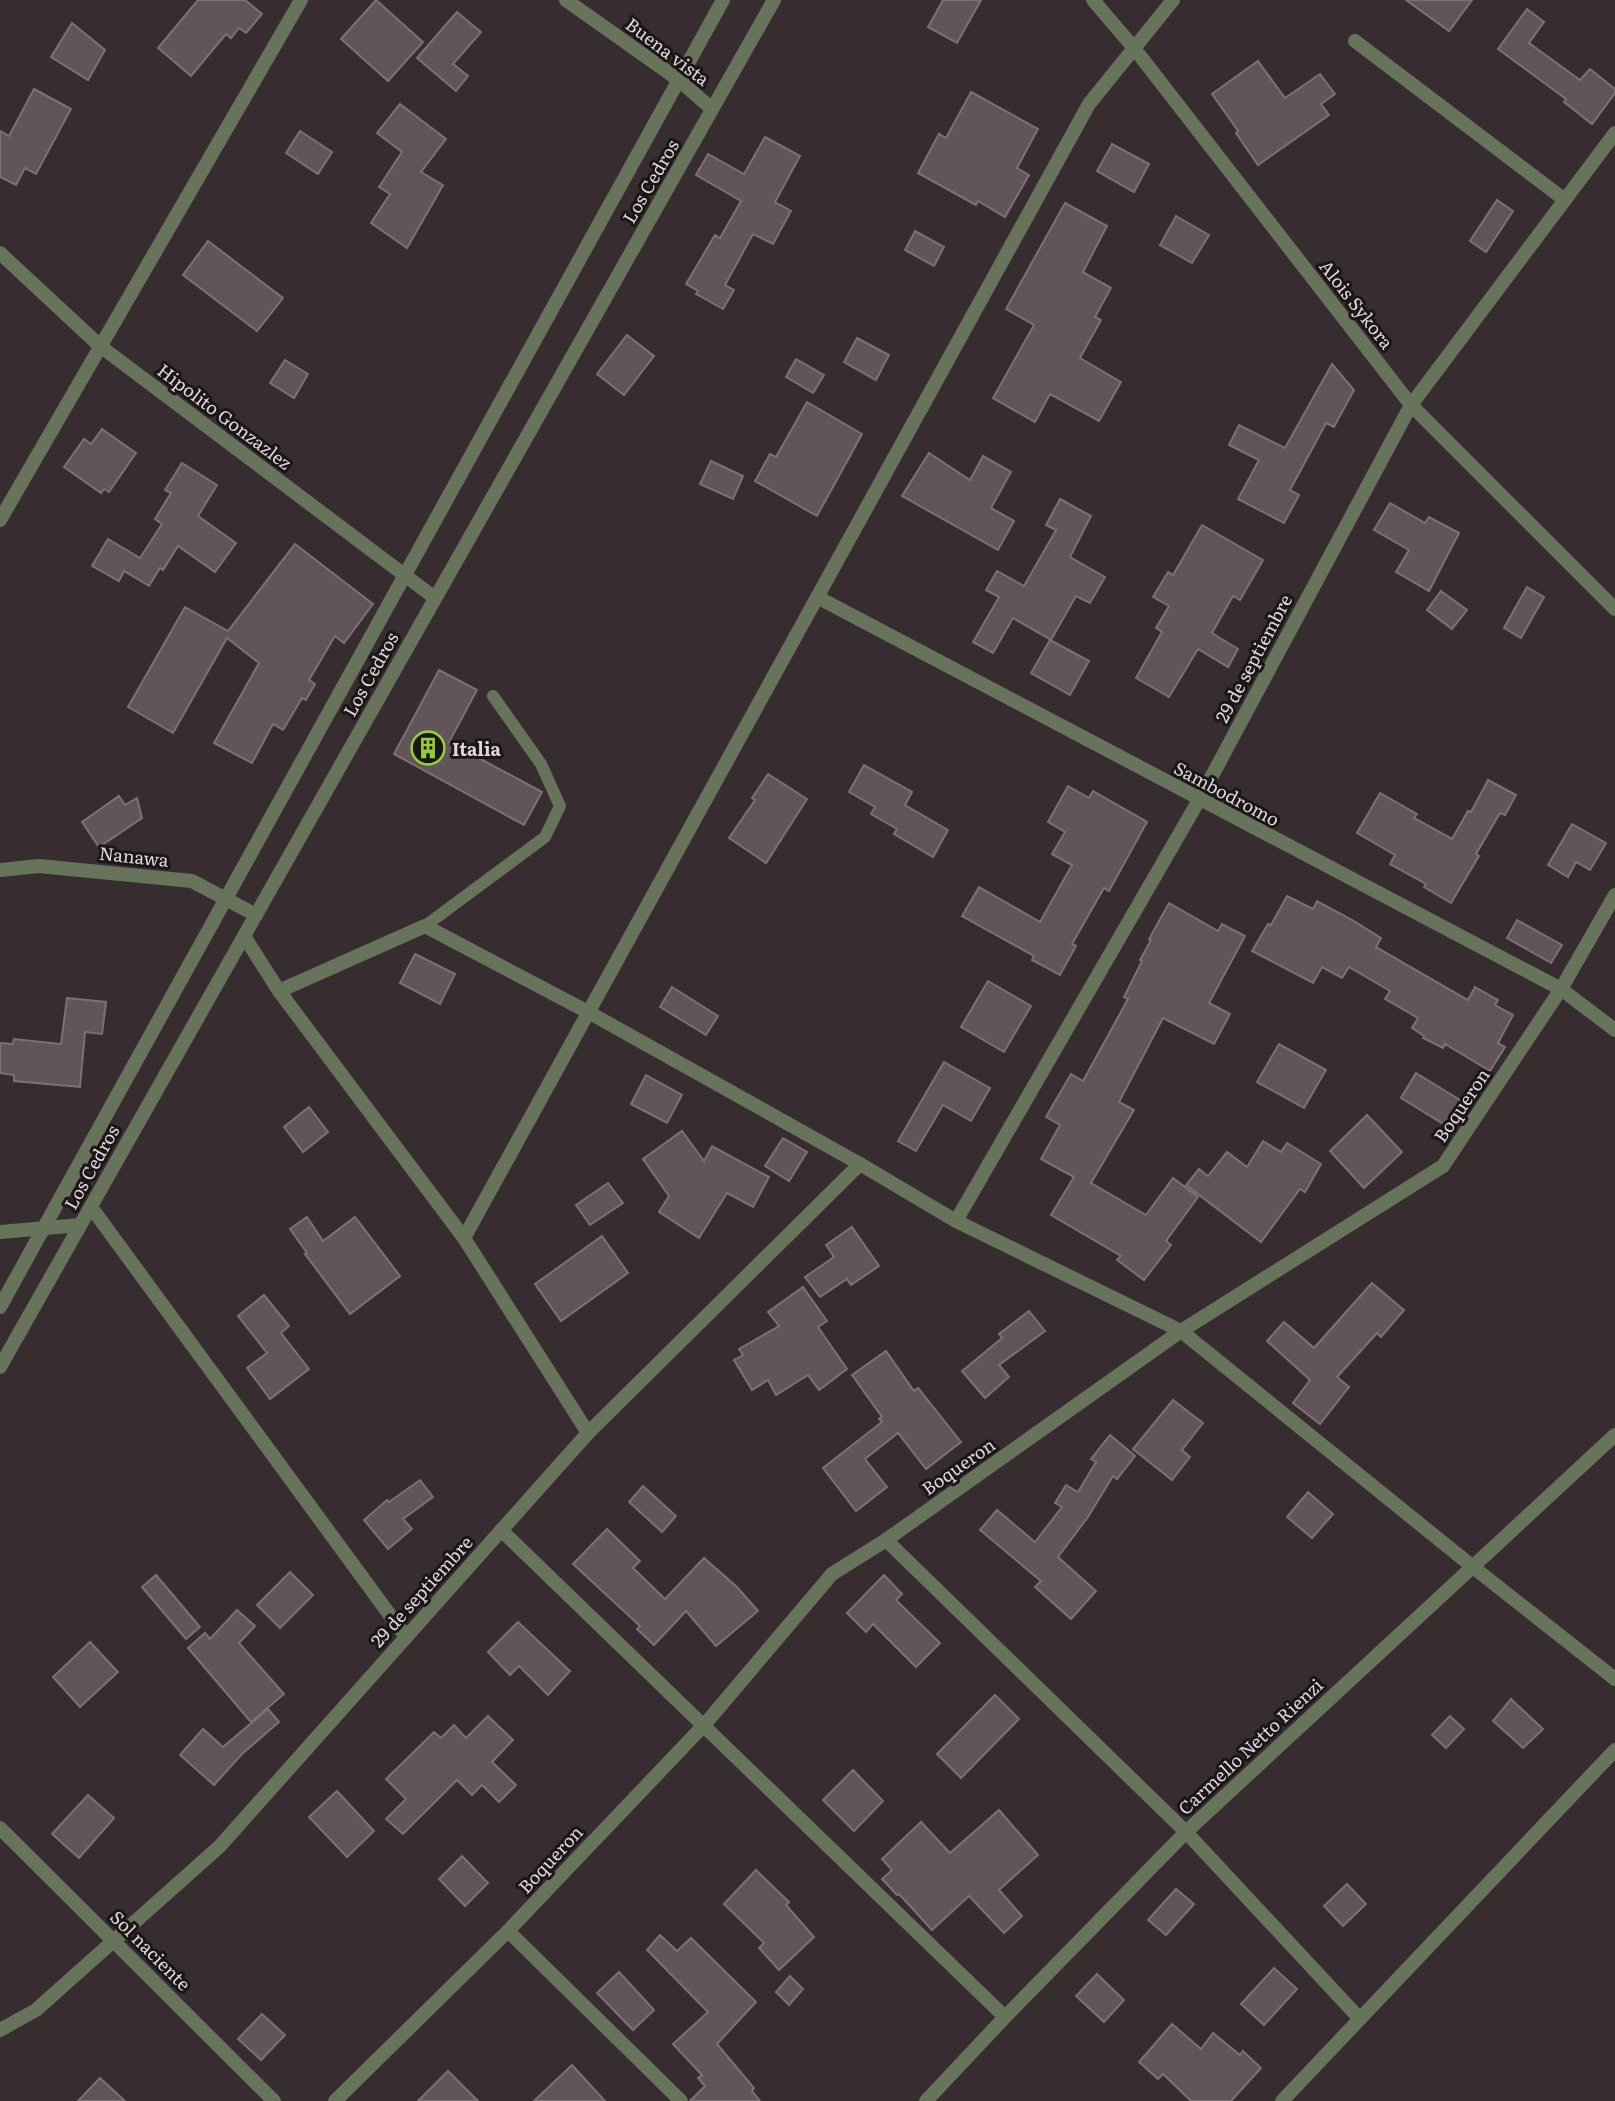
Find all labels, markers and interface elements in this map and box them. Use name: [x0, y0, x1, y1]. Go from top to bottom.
street label: Buena vista: [620, 10, 716, 92]
street label: Los Cedros: [615, 134, 685, 228]
street label: Alois Sykora: [1313, 254, 1401, 355]
street label: Hipolito Gonzazlez: [152, 356, 298, 476]
street label: 29 de septiembre: [1208, 589, 1298, 727]
street label: Los Cedros: [336, 627, 404, 721]
building icon: Italia: [409, 729, 447, 767]
place label: Italia: [452, 735, 501, 762]
street label: Sambodromo: [1169, 754, 1285, 832]
street label: Nanawa: [98, 839, 170, 873]
street label: Boqueron: [1426, 1062, 1496, 1147]
street label: Los Cedros: [57, 1120, 125, 1214]
street label: Boqueron: [916, 1431, 1000, 1501]
street label: 29 de septiembre: [364, 1529, 478, 1653]
street label: Carmello Netto Rienzi: [1171, 1671, 1329, 1821]
street label: Boqueron: [511, 1819, 589, 1899]
street label: Sol naciente: [105, 1904, 197, 1996]

